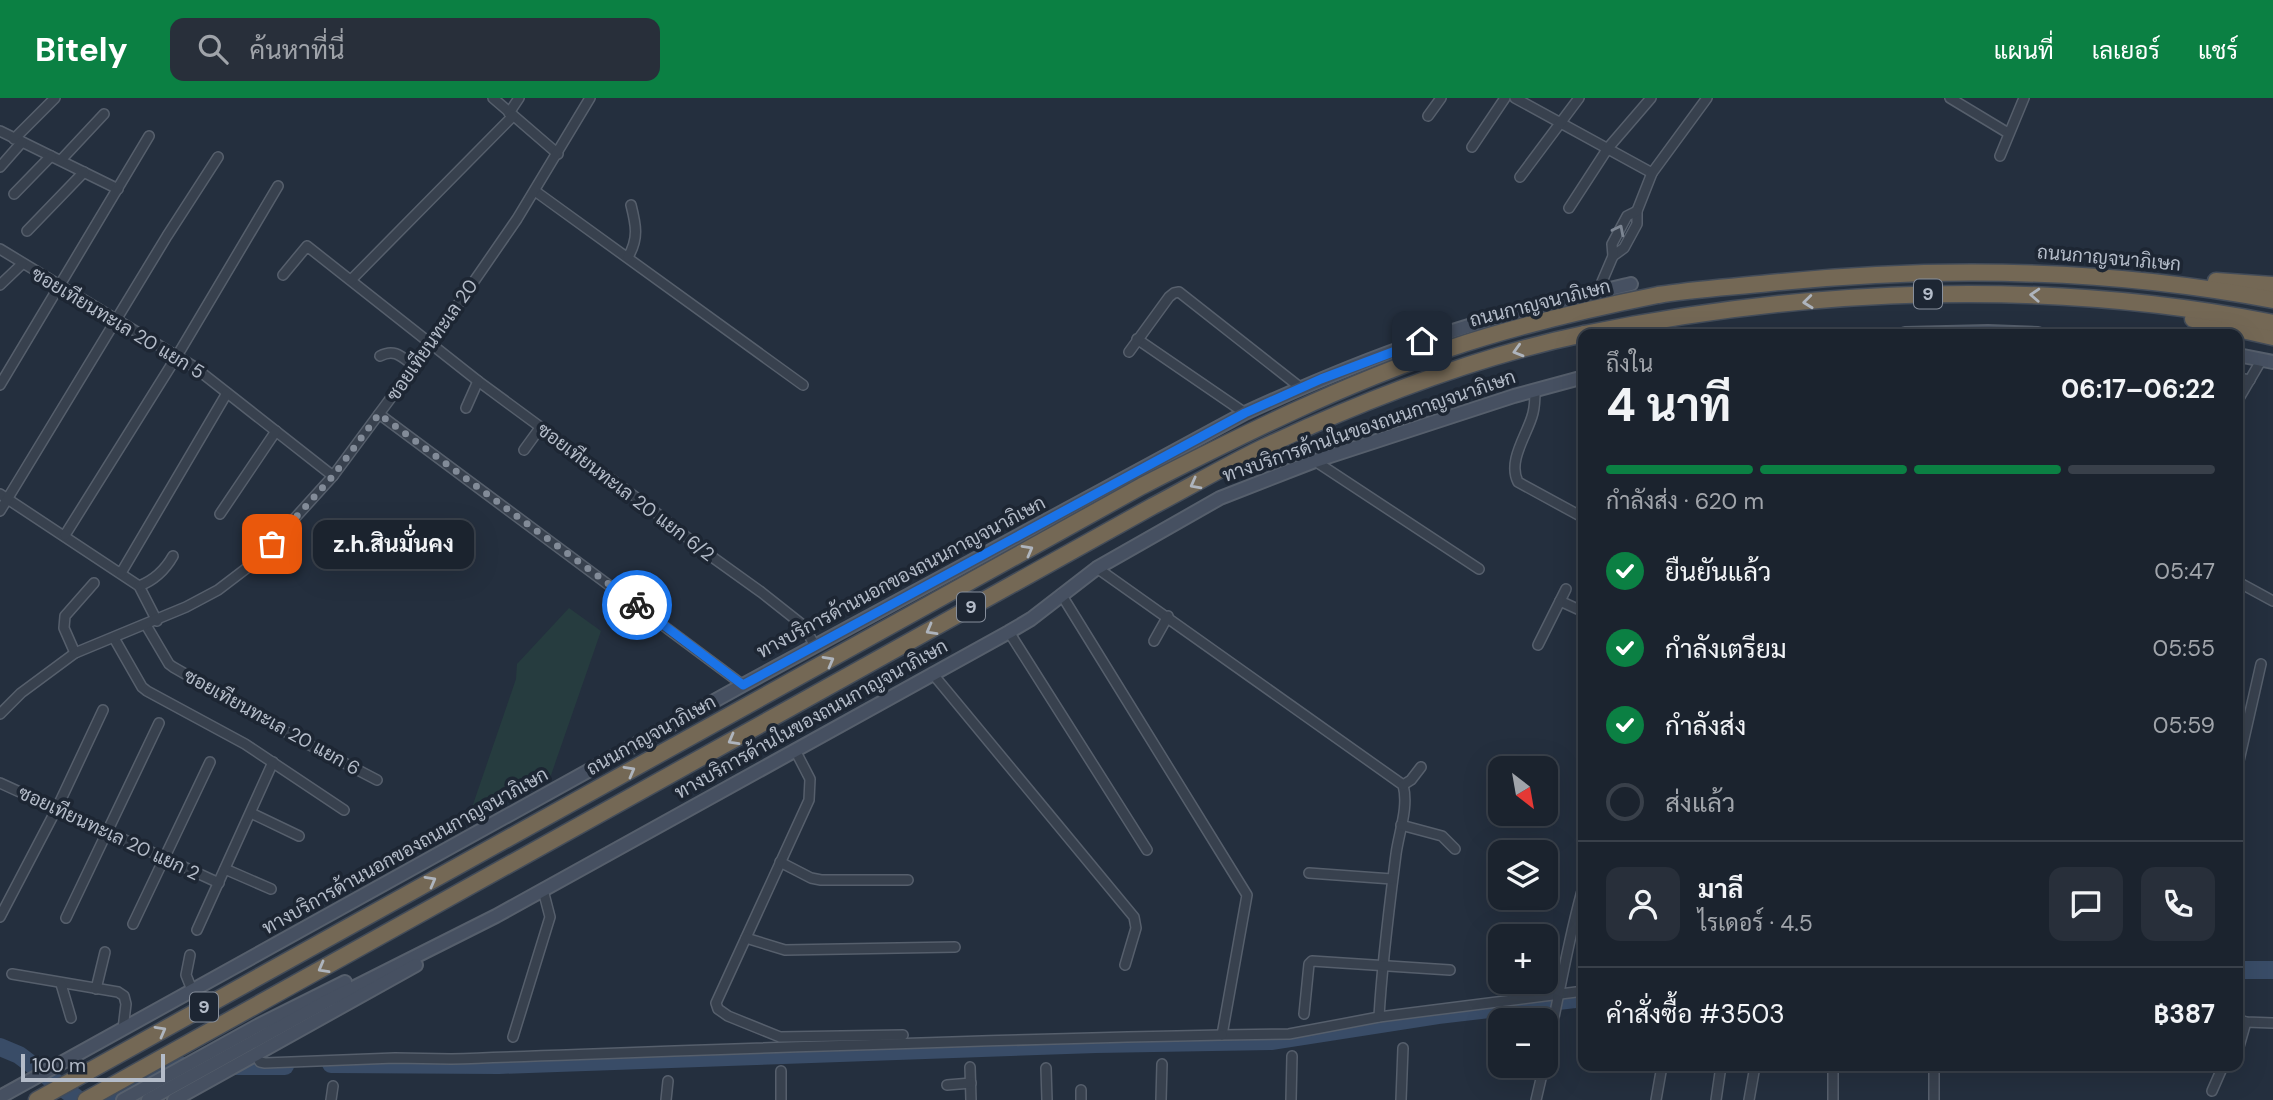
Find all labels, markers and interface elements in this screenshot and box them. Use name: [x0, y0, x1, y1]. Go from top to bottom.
search box: [170, 18, 660, 81]
text: Bitely: [35, 28, 128, 71]
icon: search: [194, 30, 232, 68]
text: ค้นหาที่นี่: [250, 33, 345, 67]
text: แผนที่: [1994, 35, 2054, 66]
text: เลเยอร์: [2092, 35, 2160, 66]
text: แชร์: [2198, 35, 2238, 66]
one-way arrow: [1611, 225, 1625, 237]
street label: ถนนกาญจนาภิเษก: [2036, 239, 2182, 277]
street label: ซอยเทียนทะเล 20 แยก 5: [27, 261, 209, 385]
street label: ถนนกาญจนาภิเษก: [1467, 273, 1613, 333]
street label: ซอยเทียนทะเล 20: [381, 274, 483, 406]
road number: 9: [1914, 280, 1942, 308]
one-way arrow: [2029, 288, 2040, 303]
one-way arrow: [1802, 295, 1814, 310]
pin: [1392, 311, 1452, 371]
icon: home: [1403, 322, 1441, 360]
one-way arrow: [1512, 343, 1524, 358]
text: ถึงใน: [1606, 349, 1653, 379]
street label: ทางบริการด้านในของถนนกาญจนาภิเษก: [1219, 364, 1519, 488]
text: 06:17–06:22: [2061, 372, 2215, 406]
text: 4 นาที: [1606, 375, 1731, 435]
street label: ซอยเทียนทะเล 20 แยก 6/2: [532, 417, 720, 567]
one-way arrow: [1190, 476, 1202, 489]
text: กำลังส่ง · 620 m: [1606, 486, 1764, 516]
street label: ทางบริการด้านนอกของถนนกาญจนาภิเษก: [752, 490, 1050, 664]
pin: [242, 514, 302, 574]
callout: z.h.สินมั่นคง: [314, 520, 475, 569]
icon: bag: [253, 525, 291, 563]
text: z.h.สินมั่นคง: [333, 529, 454, 559]
one-way arrow: [1020, 545, 1033, 558]
icon: check: [1606, 552, 1644, 590]
text: ยืนยันแล้ว: [1665, 555, 1771, 589]
text: 05:47: [2154, 556, 2215, 586]
courier: [602, 570, 672, 640]
icon: bike: [618, 586, 656, 624]
road number: 9: [957, 592, 985, 622]
one-way arrow: [926, 622, 939, 635]
icon: check: [1606, 629, 1644, 667]
text: กำลังเตรียม: [1665, 632, 1787, 666]
street label: ทางบริการด้านในของถนนกาญจนาภิเษก: [670, 633, 952, 805]
text: 05:55: [2153, 633, 2215, 663]
one-way arrow: [821, 655, 834, 669]
street label: ซอยเทียนทะเล 20 แยก 6: [179, 663, 365, 781]
street label: ถนนกาญจนาภิเษก: [582, 689, 720, 781]
icon: check: [1606, 706, 1644, 744]
text: กำลังส่ง: [1665, 709, 1746, 743]
text: 05:59: [2153, 710, 2215, 740]
one-way arrow: [727, 732, 740, 745]
north arrow: [1488, 756, 1558, 826]
map controls: [1488, 756, 1558, 1078]
street label: ทางบริการด้านนอกของถนนกาญจนาภิเษก: [258, 762, 552, 940]
one-way arrow: [622, 766, 635, 779]
street label: ซอยเทียนทะเล 20 แยก 2: [14, 780, 204, 886]
text: ส่งแล้ว: [1665, 786, 1735, 820]
button: layers: [1488, 840, 1558, 910]
button: person: [1606, 867, 1680, 941]
button: chat: [2049, 867, 2123, 941]
button: phone: [2141, 867, 2215, 941]
text: มาลี: [1698, 872, 1743, 906]
one-way arrow: [423, 876, 436, 889]
text: ไรเดอร์ · 4.5: [1698, 908, 1813, 938]
button: +: [1488, 924, 1558, 994]
one-way arrow: [318, 960, 330, 973]
road number: 9: [190, 992, 218, 1022]
text: คำสั่งซื้อ #3503: [1606, 997, 1785, 1031]
text: ฿387: [2154, 997, 2215, 1031]
button: −: [1488, 1008, 1558, 1078]
one-way arrow: [154, 1026, 166, 1039]
scale bar: [21, 1051, 164, 1083]
text: 100 m: [32, 1053, 86, 1078]

